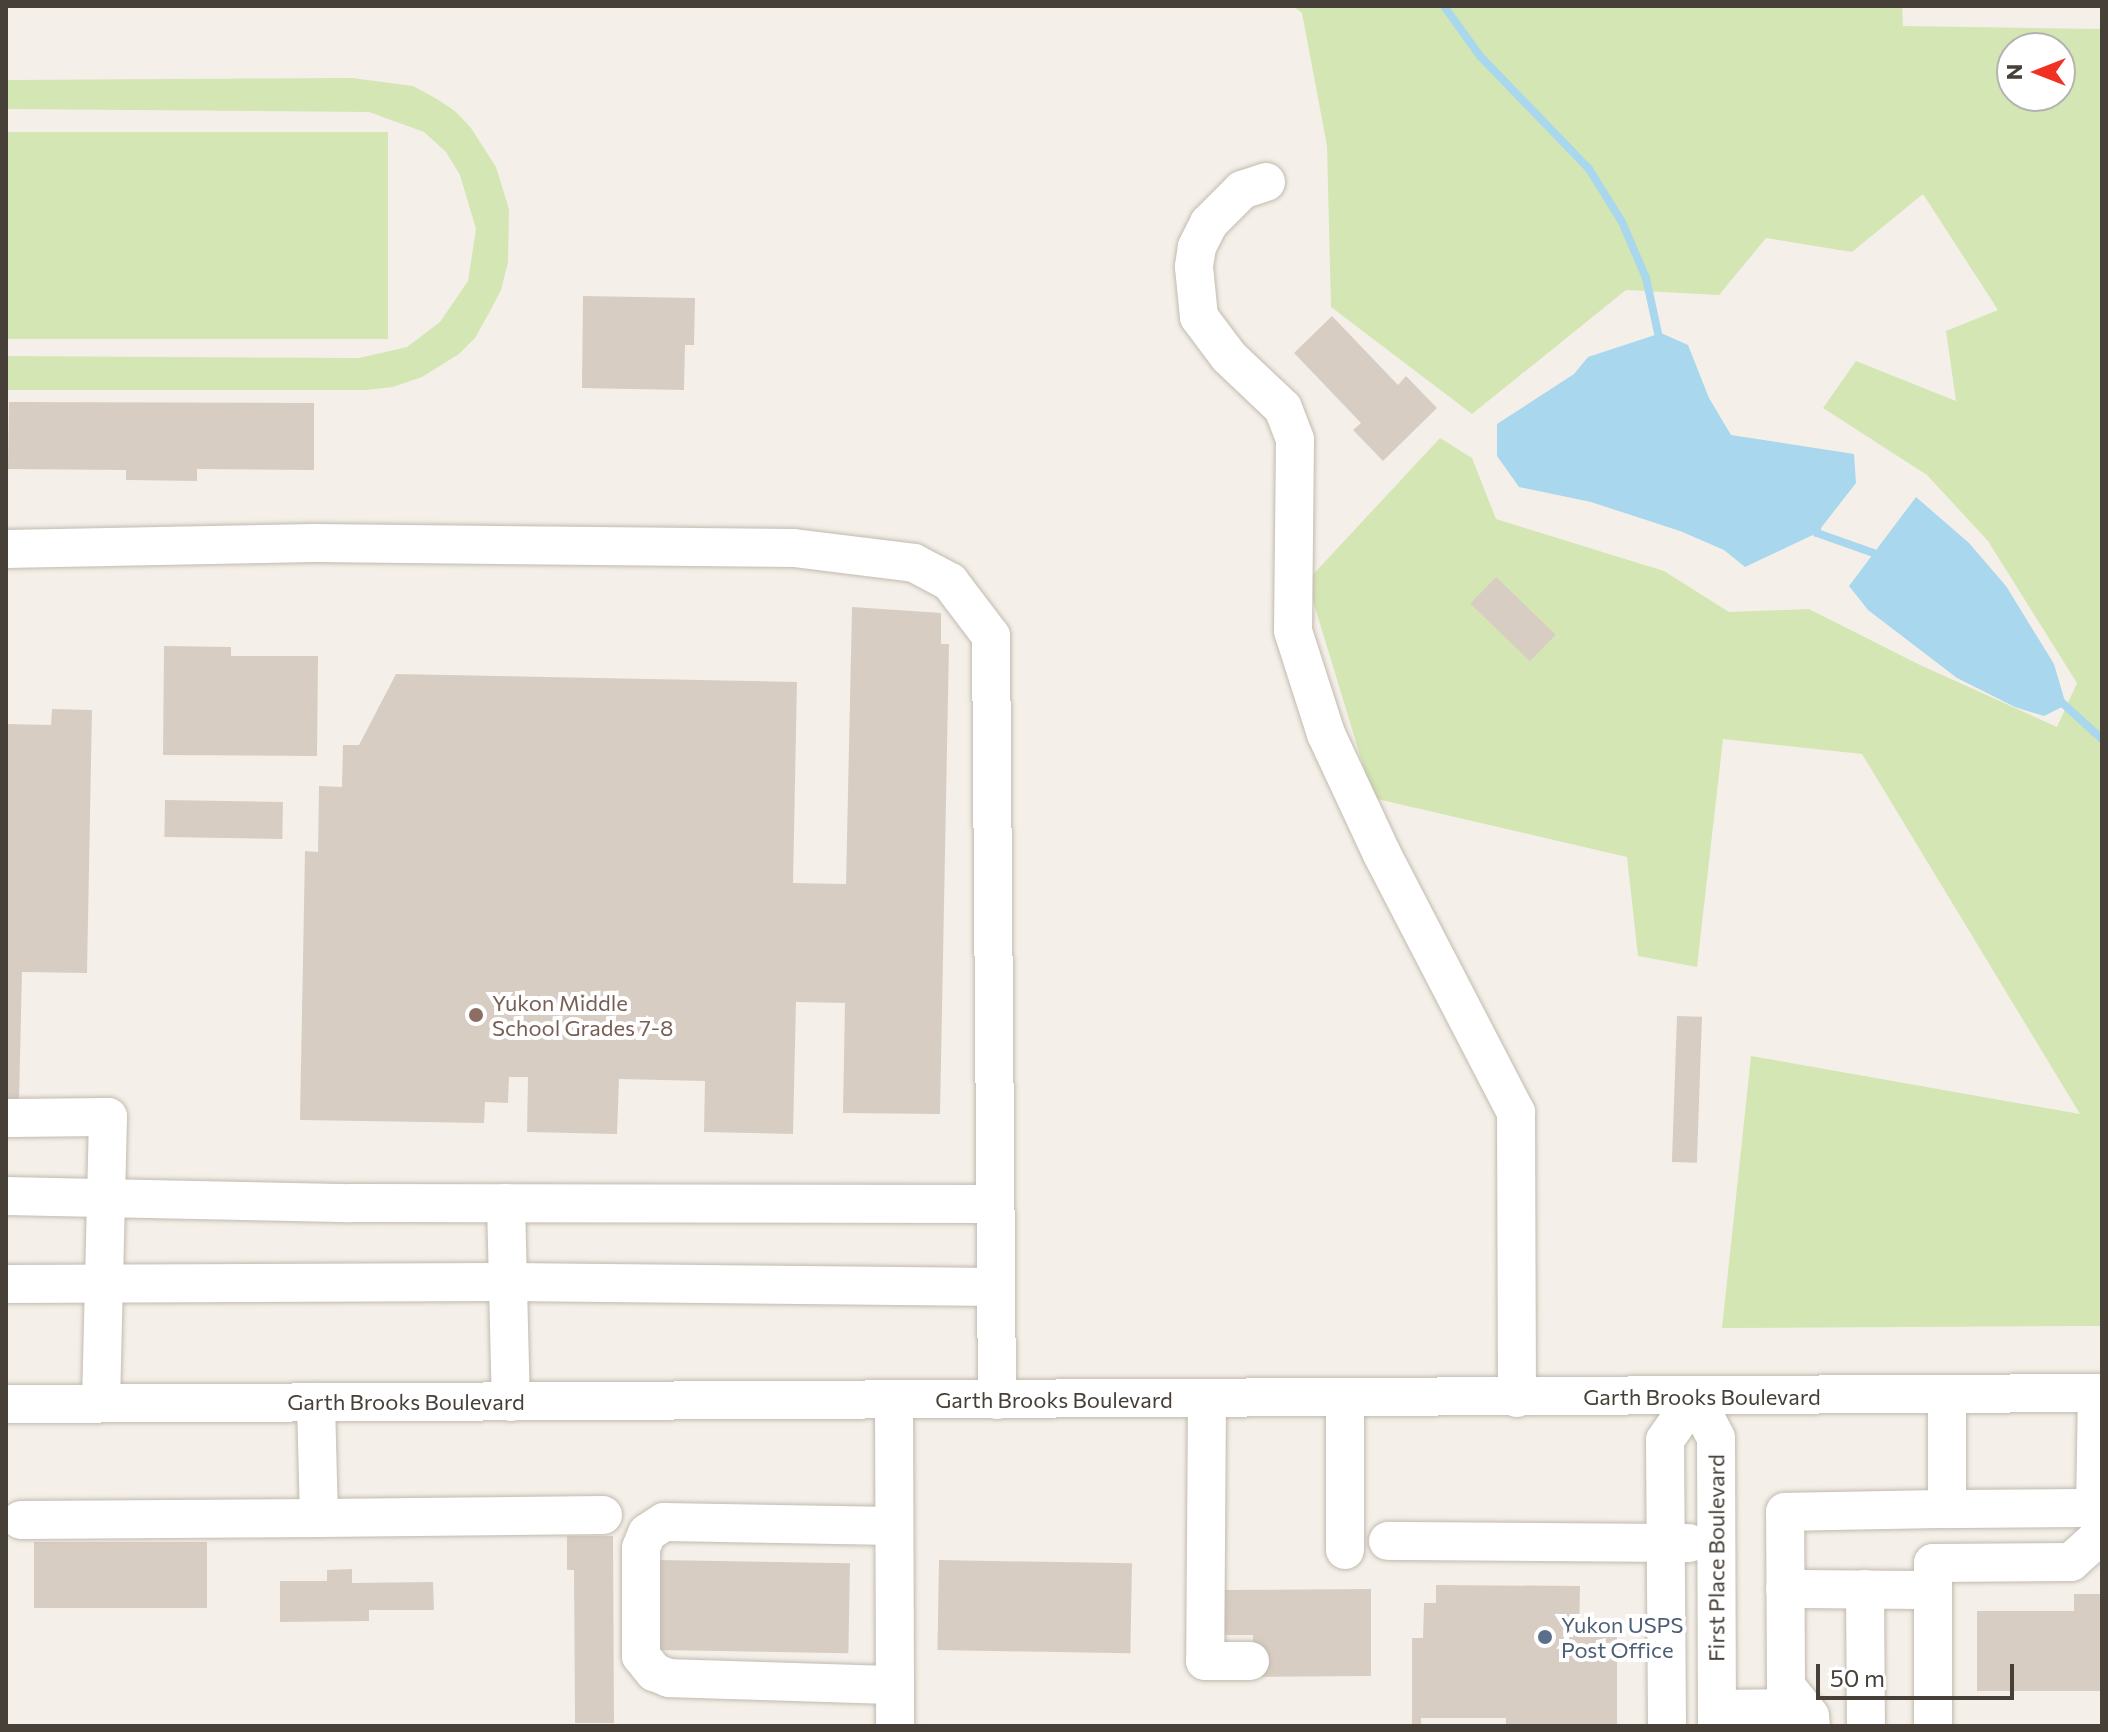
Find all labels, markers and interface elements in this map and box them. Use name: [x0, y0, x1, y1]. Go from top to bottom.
north arrow: [1996, 32, 2076, 112]
text: N: [2000, 64, 2027, 80]
place label: Yukon Middle School Grades 7-8: [492, 989, 673, 1040]
marker: Yukon Middle School Grades 7-8: [467, 1006, 485, 1024]
street label: Garth Brooks Boulevard: [1583, 1384, 1821, 1410]
street label: Garth Brooks Boulevard: [935, 1387, 1173, 1413]
street label: Garth Brooks Boulevard: [287, 1389, 525, 1415]
street label: First Place Boulevard: [1703, 1454, 1729, 1662]
place label: Yukon USPS Post Office: [1561, 1611, 1683, 1662]
marker: Yukon USPS Post Office: [1536, 1628, 1554, 1646]
scale bar: [1820, 1648, 2018, 1698]
text: 50 m: [1830, 1663, 1885, 1692]

